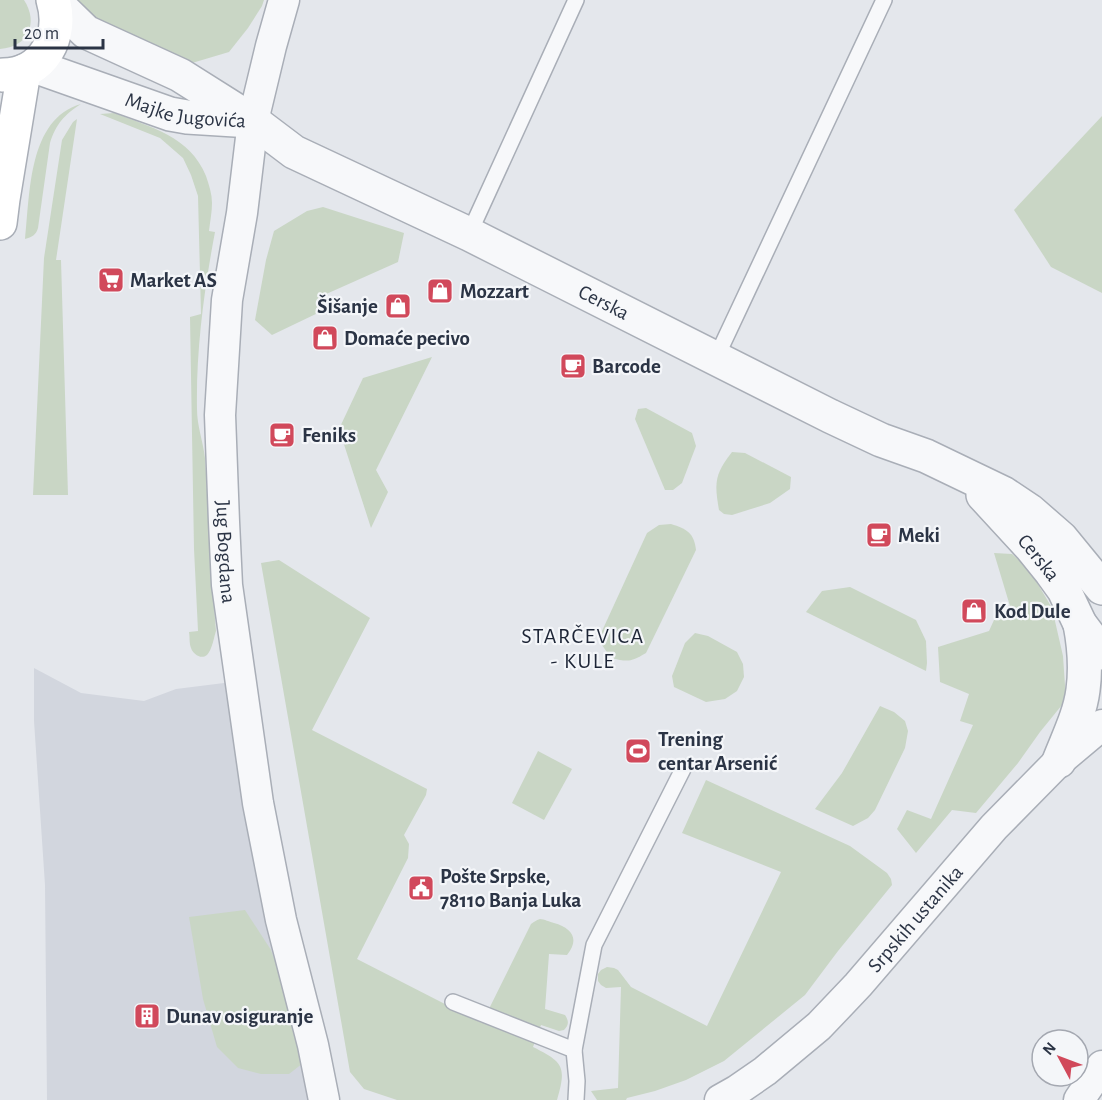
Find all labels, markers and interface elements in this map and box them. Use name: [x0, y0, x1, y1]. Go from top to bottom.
scale bar: [15, 12, 104, 50]
text: 20 m: [24, 25, 59, 43]
street label: Majke Jugovića: [122, 89, 247, 132]
supermarket icon: Market AS: [96, 265, 126, 295]
place label: Market AS: [130, 270, 217, 291]
shop icon: Mozzart: [425, 276, 455, 306]
place label: Mozzart: [460, 281, 529, 302]
street label: Cerska: [575, 281, 633, 324]
shop icon: Šišanje: [383, 291, 413, 321]
place label: Šišanje: [317, 294, 378, 317]
shop icon: Domaće pecivo: [310, 323, 340, 353]
place label: Domaće pecivo: [344, 328, 470, 349]
cafe icon: Barcode: [558, 351, 588, 381]
place label: Barcode: [592, 356, 661, 377]
cafe icon: Feniks: [267, 420, 297, 450]
place label: Feniks: [302, 425, 356, 446]
street label: Jug Bogdana: [212, 500, 240, 605]
cafe icon: Meki: [864, 520, 894, 550]
place label: Meki: [898, 525, 940, 546]
street label: Cerska: [1014, 530, 1064, 585]
shop icon: Kod Dule: [959, 596, 989, 626]
place label: Kod Dule: [994, 601, 1071, 622]
district label: STARČEVICA - KULE: [521, 624, 645, 672]
place label: Trening centar Arsenić: [658, 729, 778, 774]
sports icon: Trening centar Arsenić: [623, 736, 653, 766]
street label: Srpskih ustanika: [864, 861, 967, 976]
place label: Pošte Srpske, 78110 Banja Luka: [440, 866, 581, 911]
public building icon: Pošte Srpske, 78110 Banja Luka: [406, 873, 436, 903]
building icon: Dunav osiguranje: [132, 1001, 162, 1031]
place label: Dunav osiguranje: [166, 1006, 314, 1027]
north arrow: [1030, 1028, 1090, 1088]
text: N: [1040, 1039, 1059, 1058]

